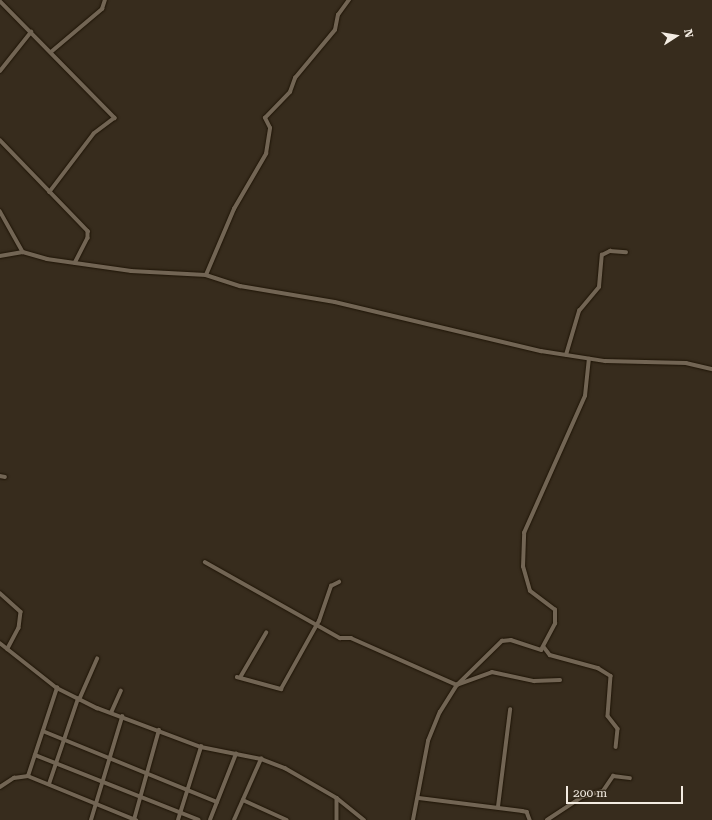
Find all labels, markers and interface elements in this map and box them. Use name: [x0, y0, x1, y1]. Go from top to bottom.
north arrow: [656, 16, 696, 56]
text: N: [681, 28, 695, 39]
scale bar: [568, 778, 685, 804]
text: 200 m: [573, 786, 607, 800]

